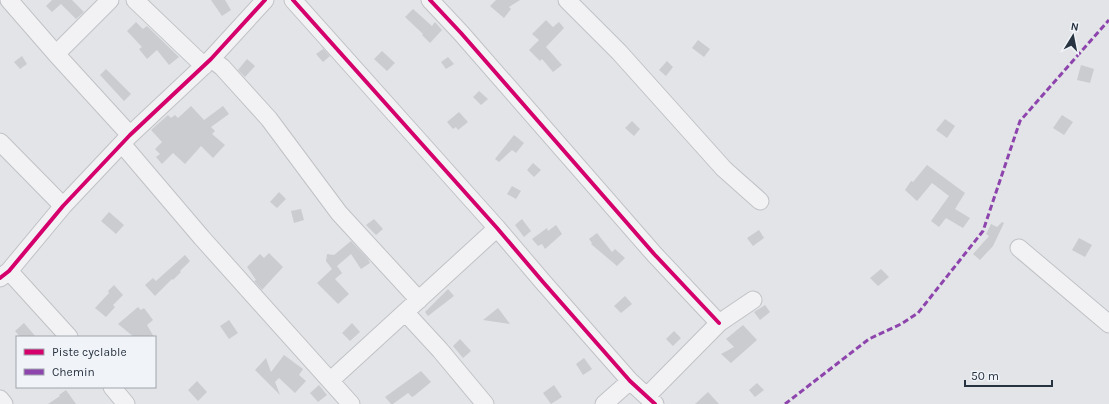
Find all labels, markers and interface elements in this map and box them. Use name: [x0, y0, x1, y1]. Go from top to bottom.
north arrow: [1053, 16, 1093, 56]
text: N: [1070, 20, 1080, 34]
legend: [16, 336, 156, 388]
text: Piste cyclable: [52, 345, 127, 359]
scale bar: [965, 362, 1052, 388]
text: Chemin: [52, 365, 95, 379]
text: 50 m: [971, 369, 999, 383]

